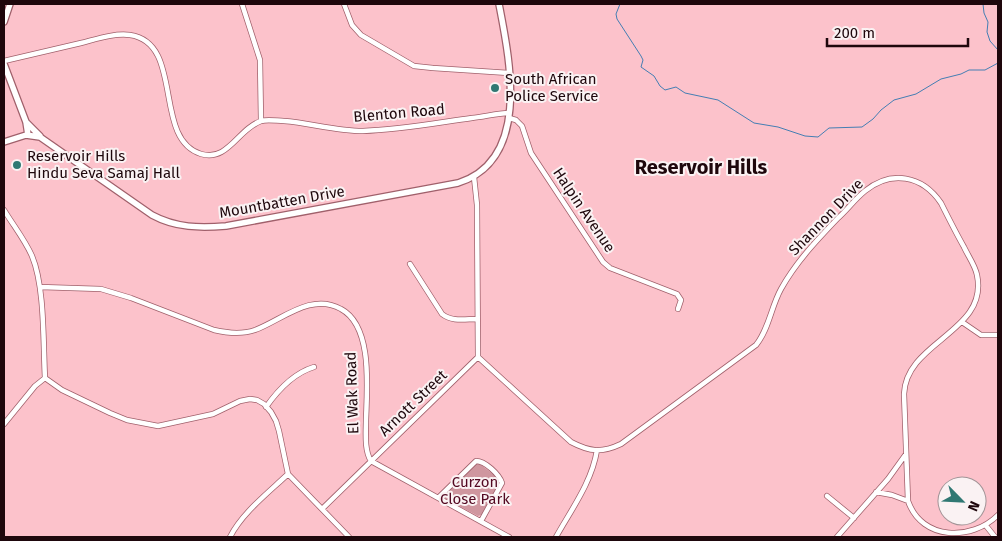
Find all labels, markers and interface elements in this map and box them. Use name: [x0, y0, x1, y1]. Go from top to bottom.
scale bar: [827, 15, 968, 47]
text: 200 m: [834, 24, 875, 42]
place label: South African Police Service: [505, 70, 598, 105]
marker: South African Police Service: [489, 82, 501, 94]
street label: Blenton Road: [353, 100, 445, 126]
place label: Reservoir Hills Hindu Seva Samaj Hall: [27, 147, 180, 182]
district label: Reservoir Hills: [635, 155, 768, 179]
marker: Reservoir Hills Hindu Seva Samaj Hall: [11, 159, 23, 171]
street label: Halpin Avenue: [549, 164, 619, 256]
street label: Shannon Drive: [785, 175, 867, 259]
street label: Mountbatten Drive: [218, 182, 346, 222]
street label: El Wak Road: [342, 351, 362, 435]
street label: Arnott Street: [375, 366, 451, 440]
park label: Curzon Close Park: [440, 473, 510, 508]
north arrow: [937, 476, 987, 526]
text: N: [964, 498, 983, 514]

